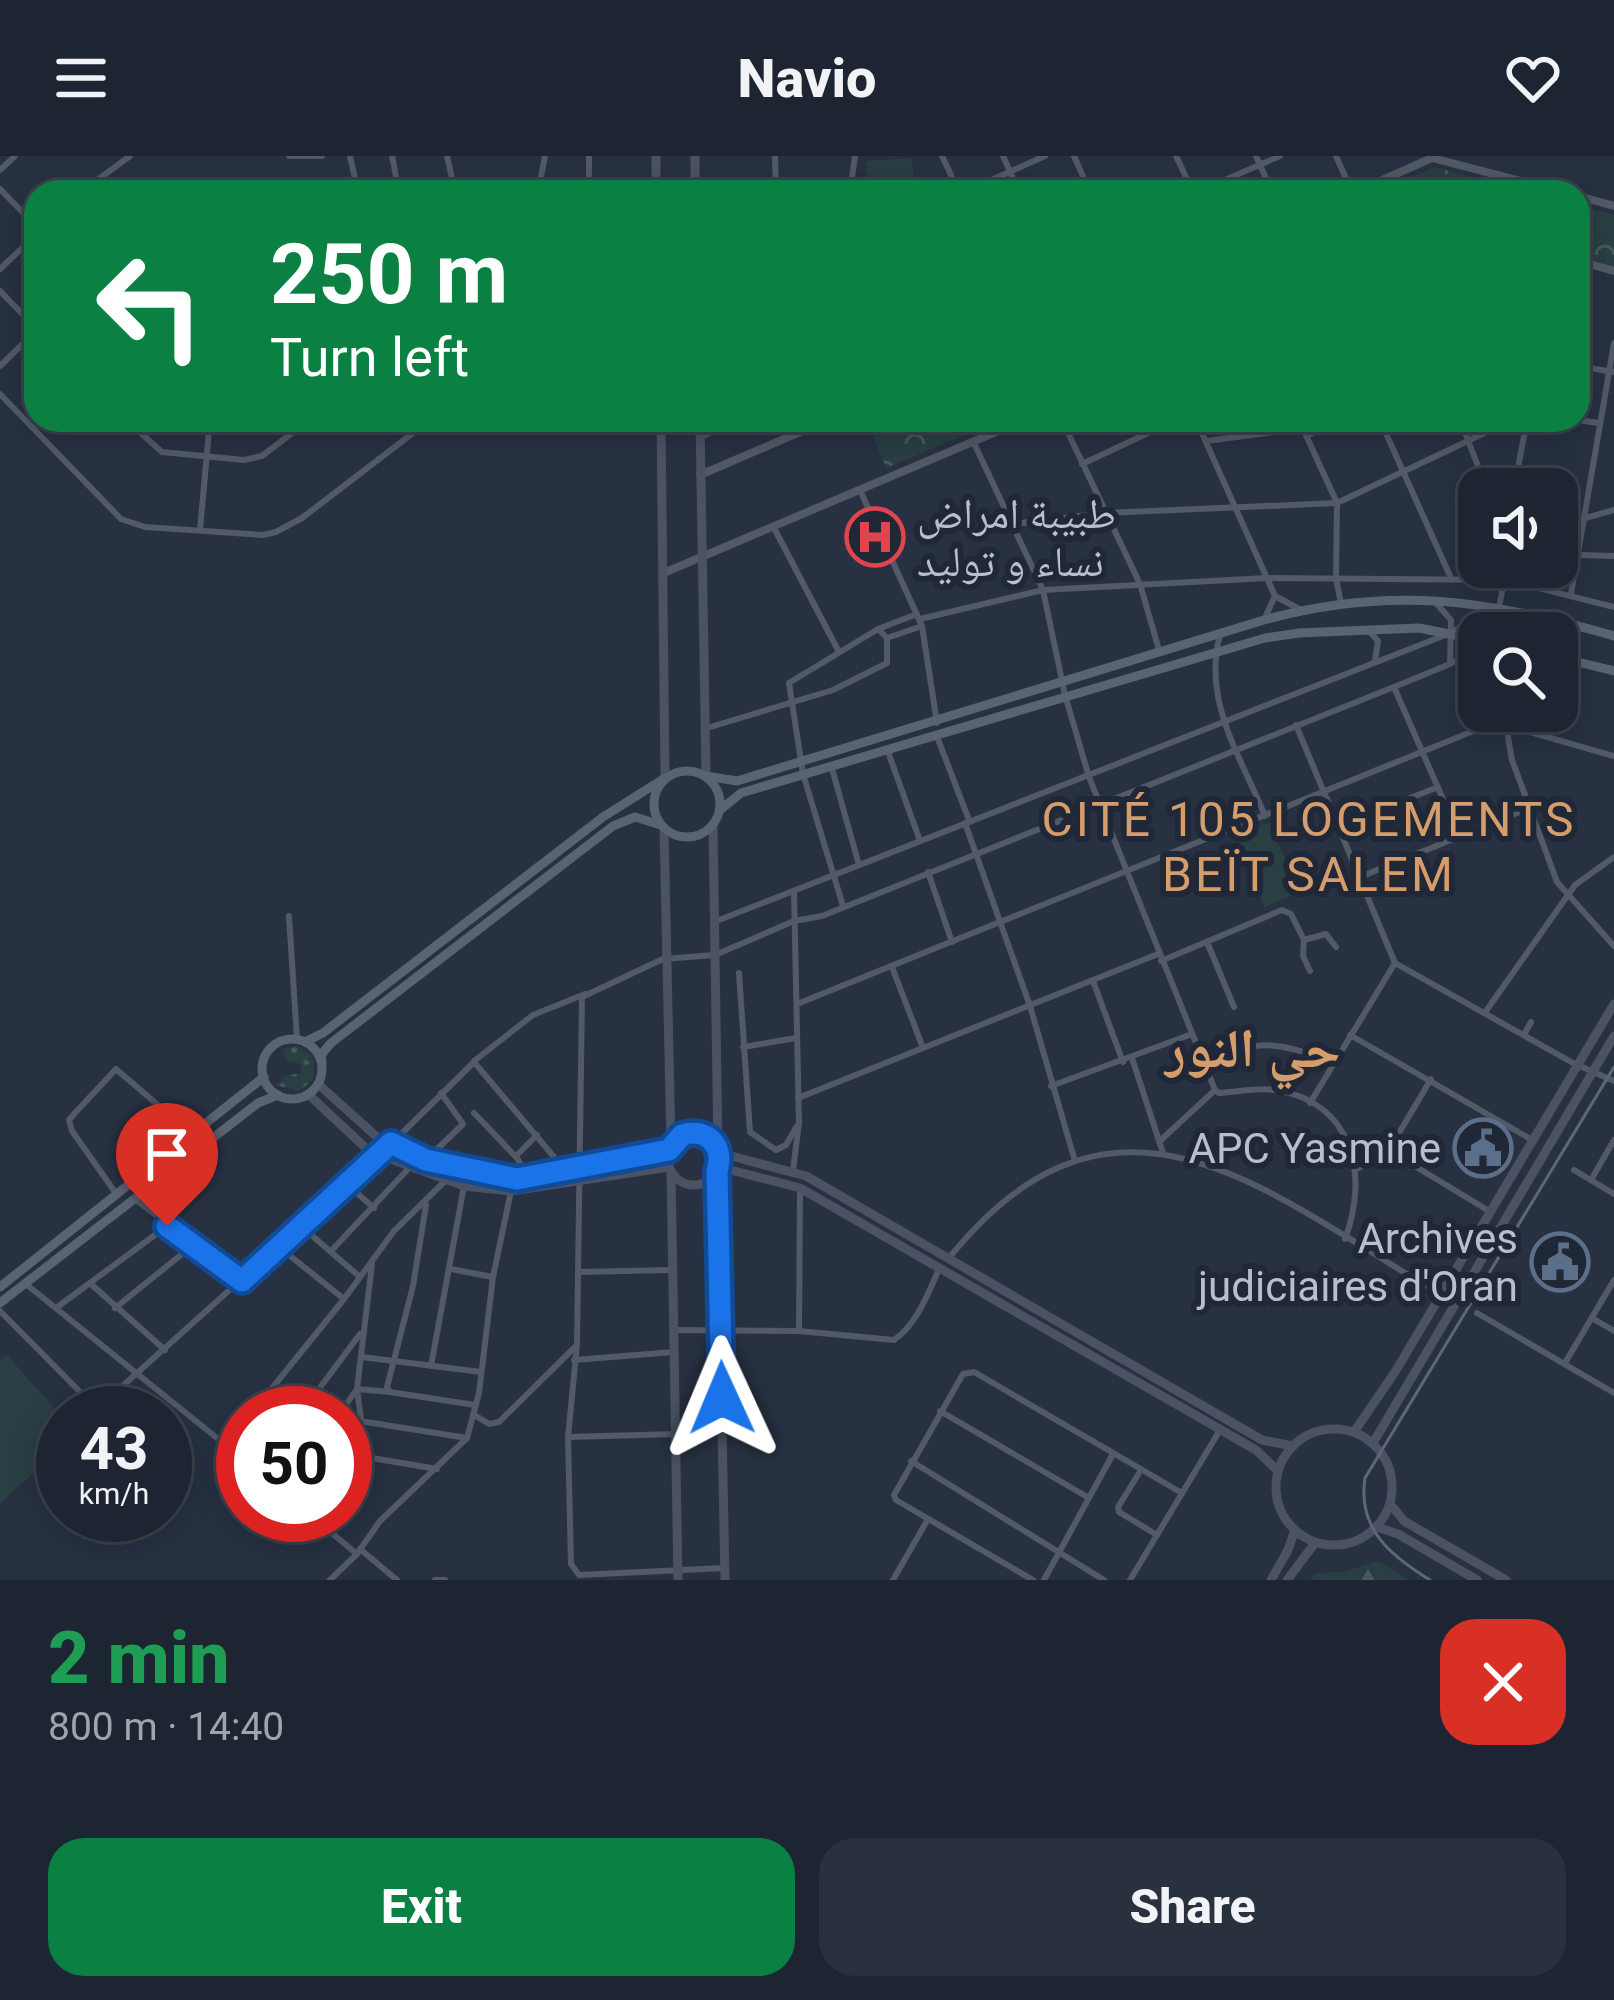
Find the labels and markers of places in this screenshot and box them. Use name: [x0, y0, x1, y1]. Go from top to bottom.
place label: طبيبة امراض نساء و توليد: [917, 489, 1116, 586]
hospital icon: طبيبة امراض نساء و توليد: [844, 506, 906, 568]
pin: [116, 1103, 218, 1226]
public building icon: APC Yasmine: [1452, 1117, 1514, 1179]
place label: APC Yasmine: [1189, 1124, 1441, 1173]
place label: Archives judiciaires d'Oran: [1196, 1214, 1518, 1311]
public building icon: Archives judiciaires d'Oran: [1529, 1231, 1591, 1293]

